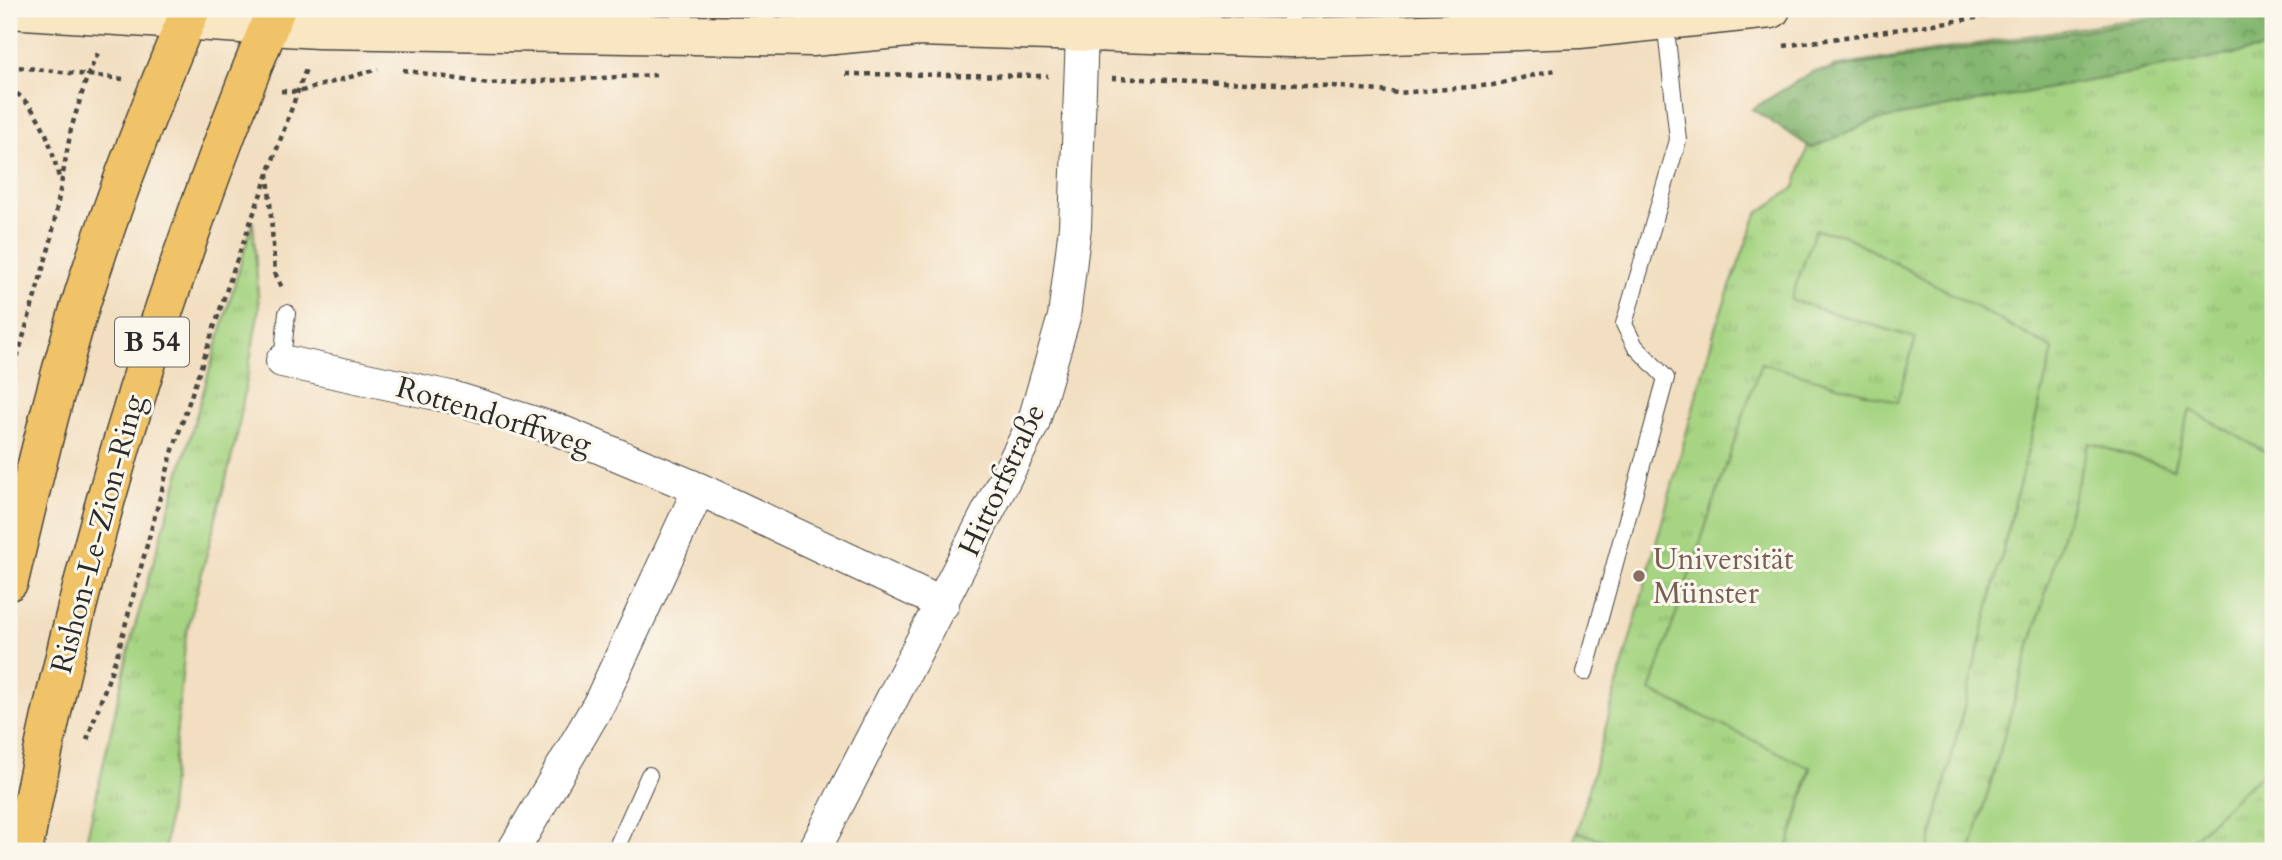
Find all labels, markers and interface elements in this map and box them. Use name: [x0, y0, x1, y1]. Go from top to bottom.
road number: B 54: [115, 318, 189, 366]
street label: Rottendorffweg: [391, 367, 597, 465]
street label: Rishon-Le-Zion-Ring: [41, 390, 155, 678]
street label: Hittorfstraße: [949, 397, 1055, 563]
place label: Universität Münster: [1653, 539, 1794, 614]
marker: Universität Münster: [1631, 568, 1647, 584]

